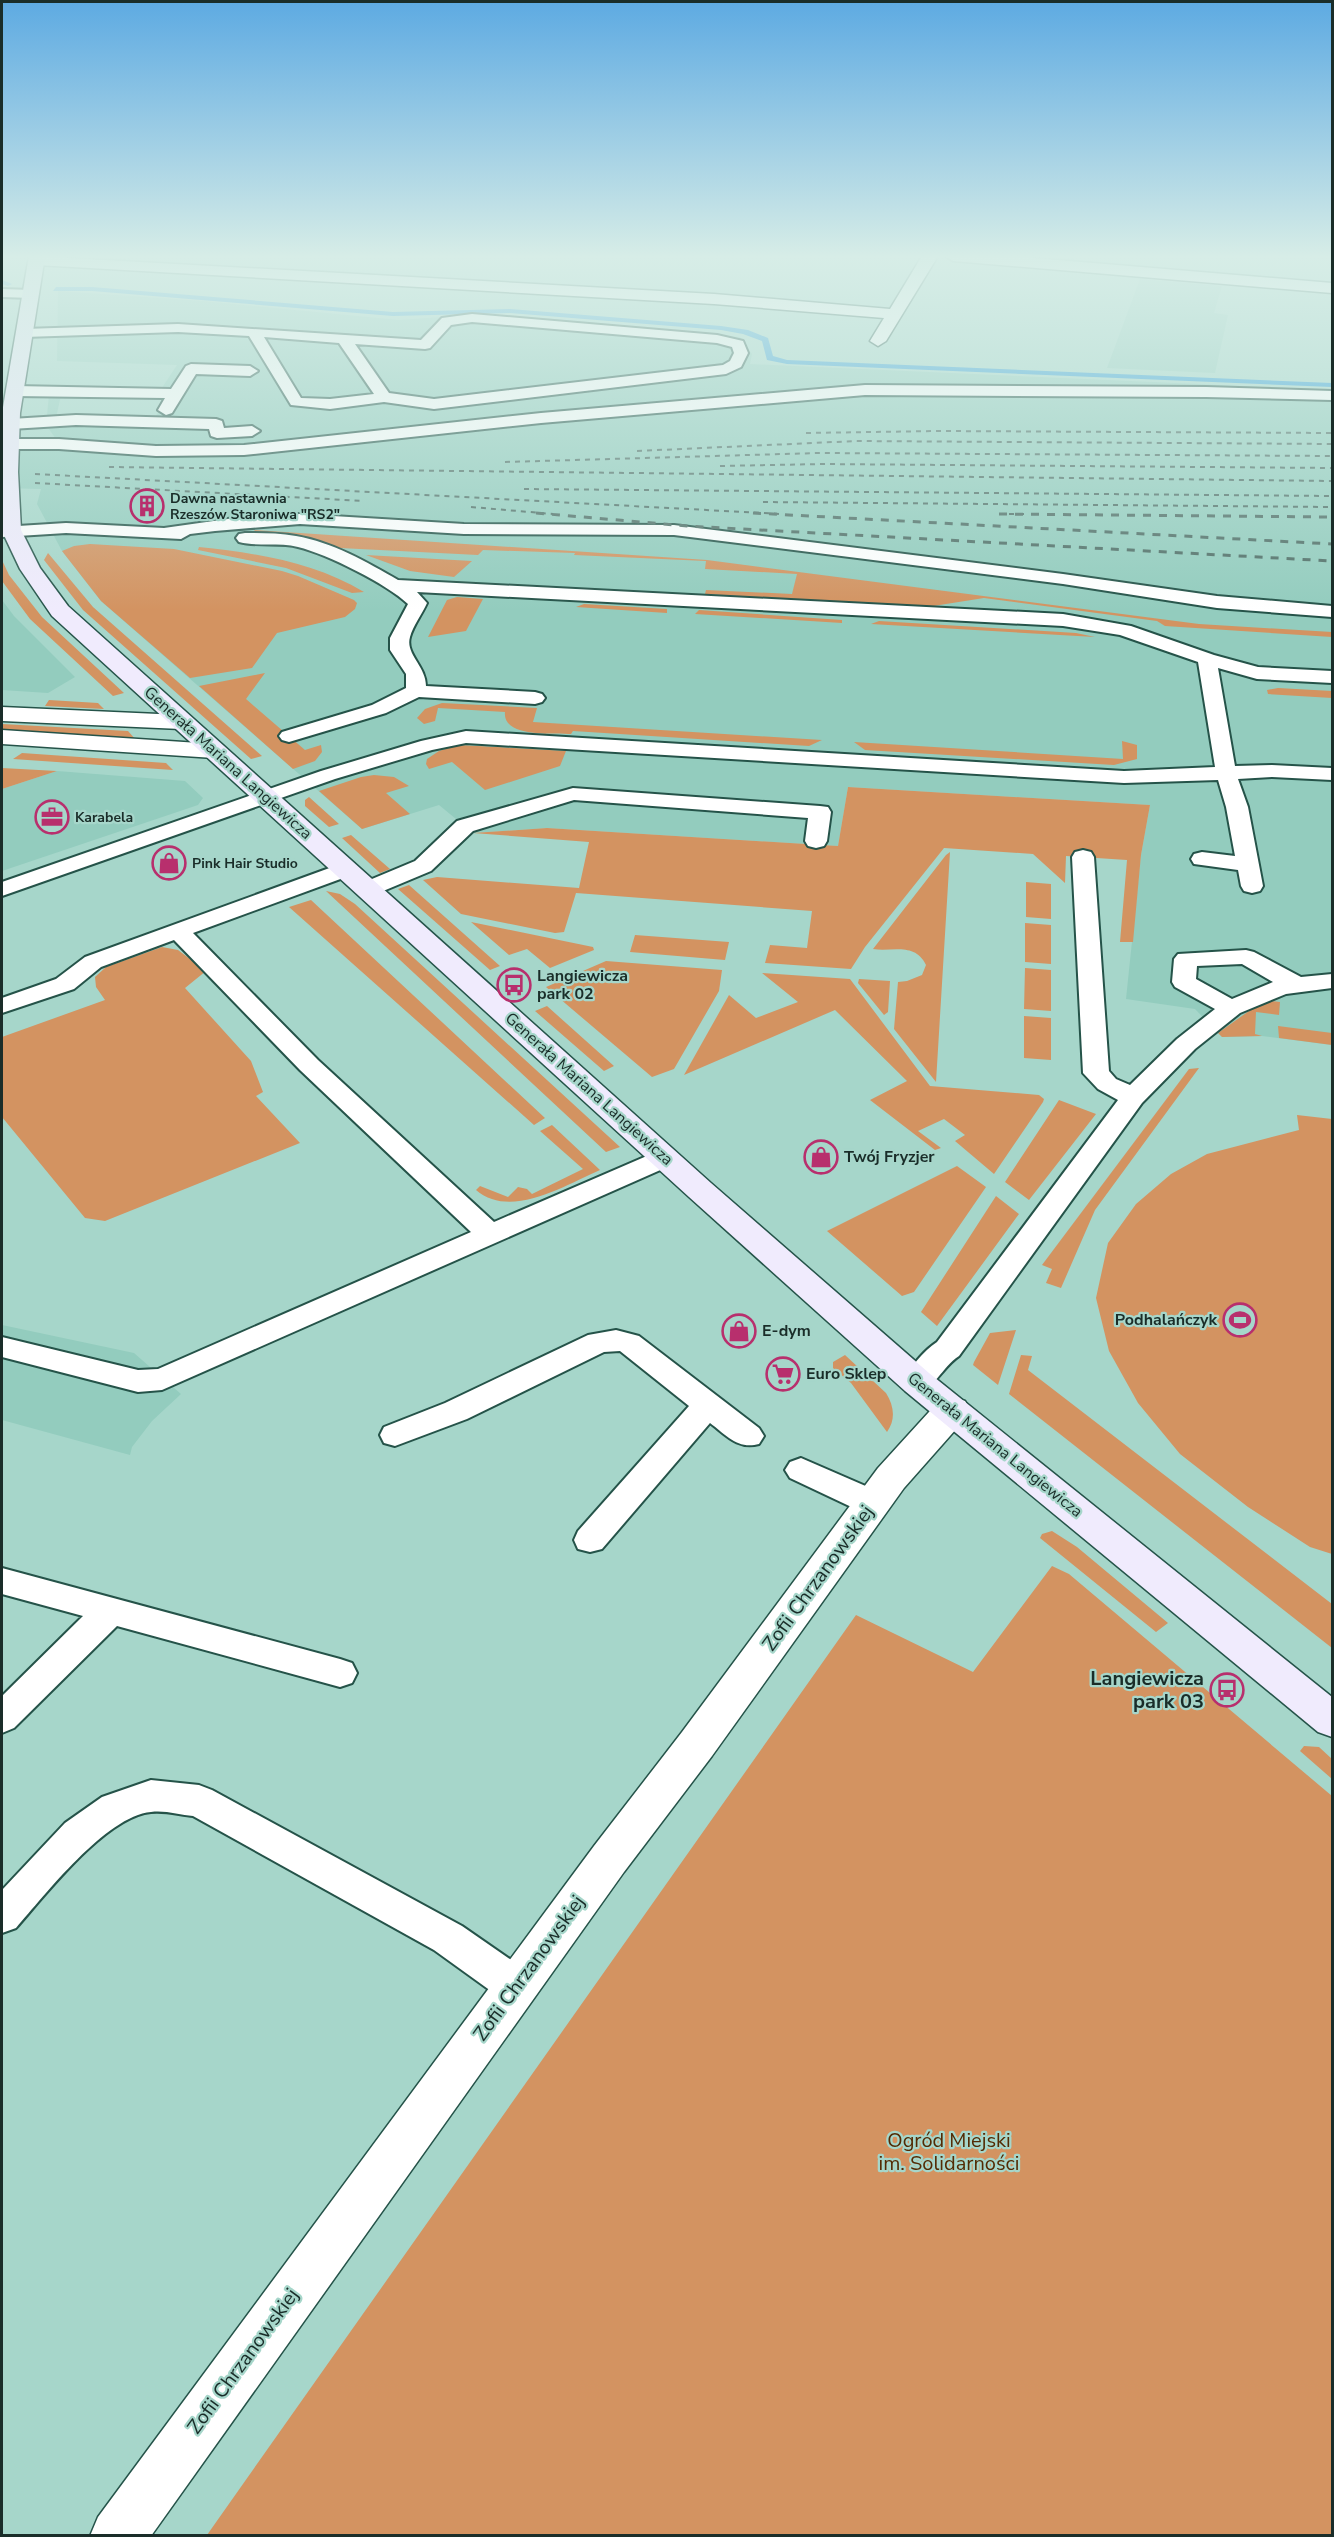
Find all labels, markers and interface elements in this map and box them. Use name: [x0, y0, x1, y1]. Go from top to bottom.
building icon: Dawna nastawnia Rzeszów Staroniwa "RS2": [129, 488, 165, 524]
place label: Dawna nastawnia Rzeszów Staroniwa "RS2": [170, 489, 340, 524]
street label: Generała Mariana Langiewicza: [139, 682, 317, 844]
office icon: Karabela: [34, 799, 70, 835]
place label: Karabela: [75, 808, 133, 827]
shop icon: Pink Hair Studio: [151, 845, 187, 881]
place label: Pink Hair Studio: [192, 854, 298, 873]
place label: Langiewicza park 02: [537, 965, 628, 1005]
bus stop icon: Langiewicza park 02: [496, 967, 532, 1003]
street label: Generała Mariana Langiewicza: [500, 1008, 678, 1170]
shop icon: Twój Fryzjer: [803, 1139, 839, 1175]
place label: Twój Fryzjer: [844, 1146, 935, 1168]
sports icon: Podhalańczyk: [1222, 1302, 1258, 1338]
place label: Podhalańczyk: [1115, 1309, 1217, 1331]
shop icon: E-dym: [721, 1313, 757, 1349]
place label: E-dym: [762, 1320, 811, 1342]
supermarket icon: Euro Sklep: [765, 1356, 801, 1392]
place label: Euro Sklep: [806, 1363, 886, 1385]
street label: Generała Mariana Langiewicza: [903, 1368, 1087, 1522]
street label: Zofii Chrzanowskiej: [756, 1500, 880, 1656]
place label: Langiewicza park 03: [1090, 1665, 1204, 1715]
bus stop icon: Langiewicza park 03: [1209, 1672, 1245, 1708]
street label: Zofii Chrzanowskiej: [467, 1890, 591, 2046]
park label: Ogród Miejski im. Solidarności: [879, 2127, 1019, 2177]
street label: Zofii Chrzanowskiej: [181, 2283, 305, 2439]

